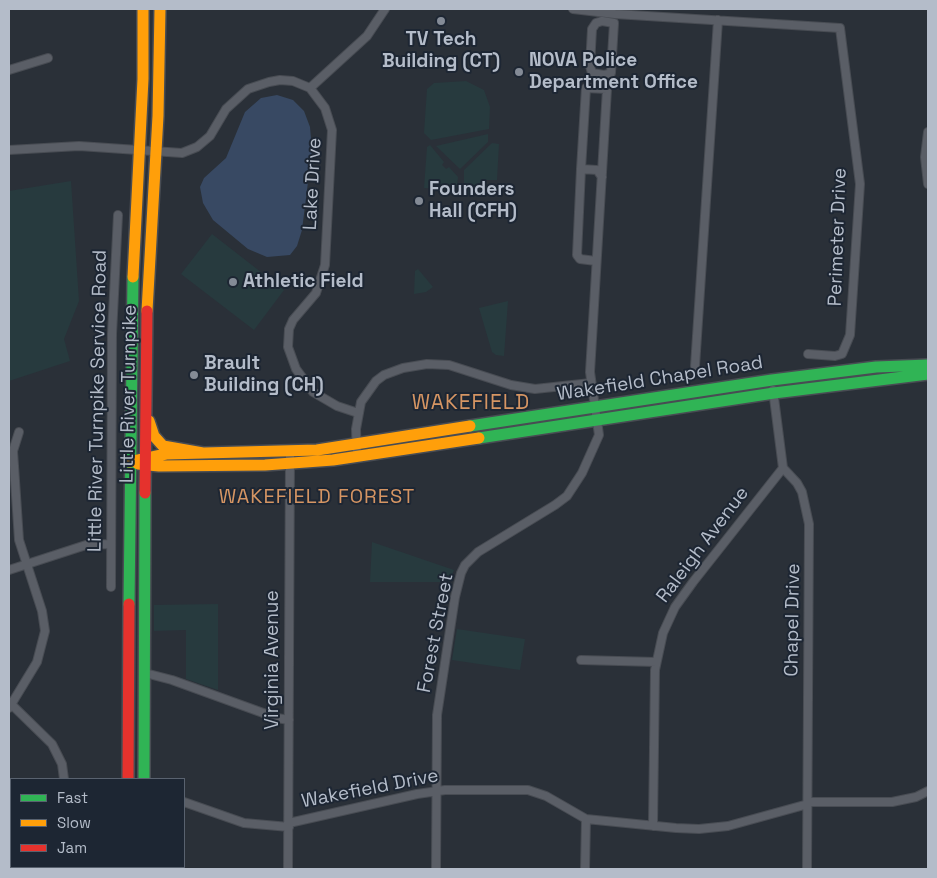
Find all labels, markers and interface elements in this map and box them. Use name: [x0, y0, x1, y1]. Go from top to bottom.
marker: TV Tech Building (CT): [435, 15, 447, 27]
place label: TV Tech Building (CT): [382, 29, 500, 73]
place label: NOVA Police Department Office: [529, 50, 698, 94]
marker: NOVA Police Department Office: [513, 66, 525, 78]
street label: Lake Drive: [299, 137, 327, 231]
street label: Perimeter Drive: [824, 167, 852, 307]
place label: Founders Hall (CFH): [429, 179, 517, 223]
marker: Founders Hall (CFH): [413, 195, 425, 207]
street label: Little River Turnpike Service Road: [84, 250, 112, 552]
place label: Athletic Field: [243, 271, 364, 293]
marker: Athletic Field: [227, 276, 239, 288]
street label: Little River Turnpike: [116, 305, 142, 483]
street label: Wakefield Chapel Road: [555, 351, 765, 407]
place label: Brault Building (CH): [204, 353, 324, 397]
marker: Brault Building (CH): [188, 369, 200, 381]
district label: WAKEFIELD: [411, 390, 531, 416]
street label: Raleigh Avenue: [652, 483, 754, 607]
district label: WAKEFIELD FOREST: [217, 486, 417, 510]
street label: Chapel Drive: [781, 563, 805, 677]
street label: Forest Street: [413, 571, 459, 695]
street label: Virginia Avenue: [262, 590, 284, 730]
street label: Wakefield Drive: [300, 765, 440, 813]
legend: [10, 778, 185, 868]
text: Fast: [57, 788, 88, 807]
text: Slow: [57, 813, 91, 832]
text: Jam: [57, 838, 87, 857]

